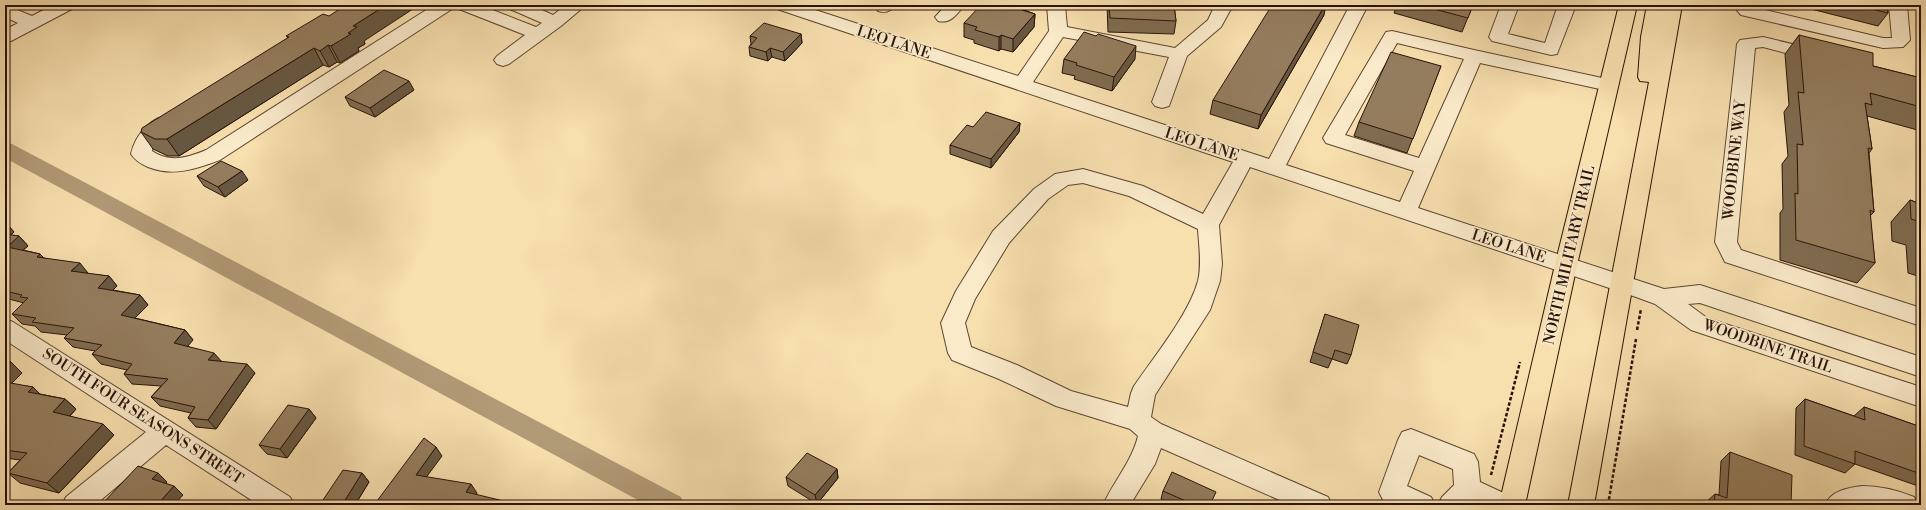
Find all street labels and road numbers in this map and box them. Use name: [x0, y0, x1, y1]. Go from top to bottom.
street label: LEO LANE: [854, 21, 934, 63]
street label: WOODBINE WAY: [1719, 98, 1750, 222]
street label: LEO LANE: [1162, 123, 1242, 165]
street label: NORTH MILITARY TRAIL: [1540, 164, 1599, 347]
street label: LEO LANE: [1469, 225, 1549, 267]
street label: WOODBINE TRAIL: [1700, 315, 1835, 378]
street label: SOUTH FOUR SEASONS STREET: [39, 344, 247, 489]

